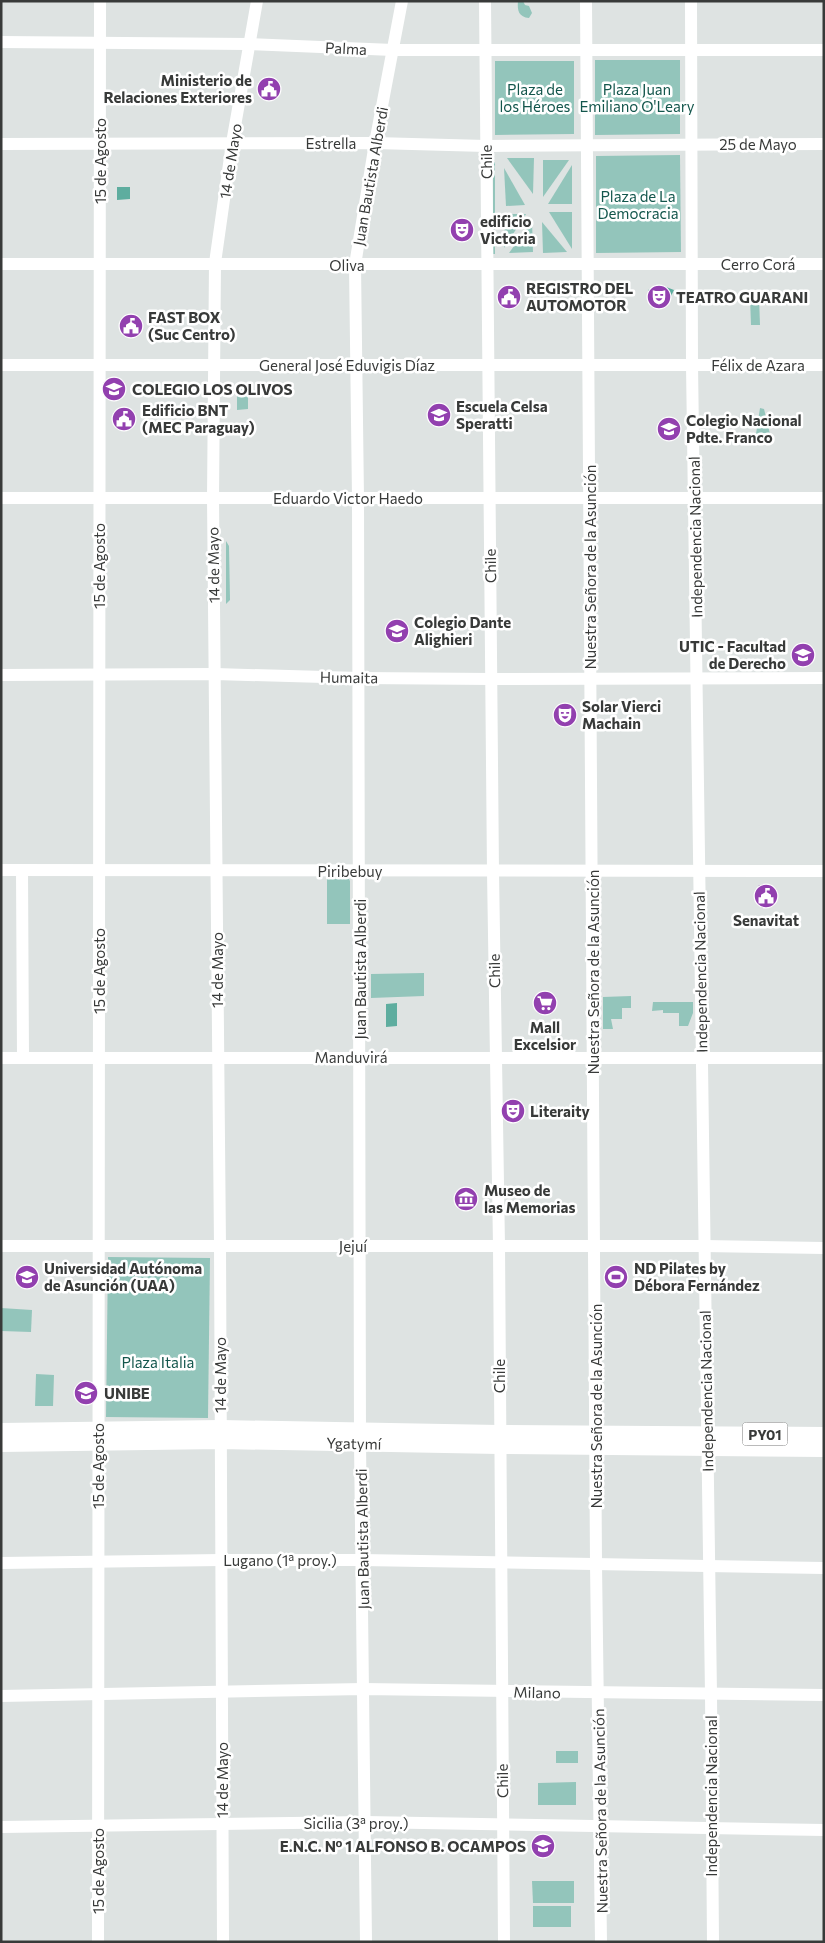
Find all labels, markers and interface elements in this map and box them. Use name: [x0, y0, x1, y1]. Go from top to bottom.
street label: Palma: [325, 38, 367, 58]
place label: Ministerio de Relaciones Exteriores: [104, 71, 252, 106]
public building icon: Ministerio de Relaciones Exteriores: [256, 76, 282, 102]
park label: Plaza de los Héroes: [500, 80, 571, 115]
park label: Plaza Juan Emiliano O'Leary: [579, 80, 695, 115]
street label: Juan Bautista Alberdi: [349, 105, 391, 247]
street label: 15 de Agosto: [91, 118, 109, 204]
street label: 14 de Mayo: [215, 122, 245, 200]
street label: Estrella: [306, 134, 356, 152]
street label: 25 de Mayo: [719, 135, 797, 153]
street label: Chile: [477, 145, 495, 179]
park label: Plaza de La Democracia: [597, 187, 679, 222]
place label: edificio Victoria: [480, 212, 536, 247]
theatre icon: edificio Victoria: [449, 217, 475, 243]
street label: Cerro Corá: [721, 255, 795, 273]
street label: Oliva: [329, 256, 365, 274]
place label: REGISTRO DEL AUTOMOTOR: [526, 279, 633, 314]
public building icon: REGISTRO DEL AUTOMOTOR: [496, 284, 522, 310]
theatre icon: TEATRO GUARANI: [646, 284, 672, 310]
place label: TEATRO GUARANI: [676, 288, 808, 306]
place label: FAST BOX (Suc Centro): [148, 308, 236, 343]
public building icon: FAST BOX (Suc Centro): [118, 313, 144, 339]
street label: General José Eduvigis Díaz: [259, 356, 435, 374]
street label: Félix de Azara: [711, 356, 805, 374]
school or university icon: COLEGIO LOS OLIVOS: [101, 376, 127, 402]
place label: COLEGIO LOS OLIVOS: [132, 380, 293, 398]
place label: Escuela Celsa Speratti: [456, 397, 548, 432]
place label: Edificio BNT (MEC Paraguay): [142, 401, 255, 436]
school or university icon: Escuela Celsa Speratti: [426, 402, 452, 428]
public building icon: Edificio BNT (MEC Paraguay): [111, 406, 137, 432]
place label: Colegio Nacional Pdte. Franco: [686, 411, 802, 446]
school or university icon: Colegio Nacional Pdte. Franco: [656, 416, 682, 442]
street label: Independencia Nacional: [685, 456, 705, 618]
street label: Nuestra Señora de la Asunción: [581, 465, 599, 669]
street label: Eduardo Victor Haedo: [273, 489, 423, 507]
street label: 15 de Agosto: [90, 523, 108, 609]
street label: 14 de Mayo: [203, 527, 223, 603]
street label: Chile: [481, 549, 499, 583]
place label: Colegio Dante Alighieri: [414, 613, 511, 648]
school or university icon: Colegio Dante Alighieri: [384, 618, 410, 644]
place label: UTIC - Facultad de Derecho: [679, 637, 786, 672]
school or university icon: UTIC - Facultad de Derecho: [790, 642, 816, 668]
street label: Humaita: [320, 667, 378, 687]
place label: Solar Vierci Machain: [582, 697, 661, 732]
theatre icon: Solar Vierci Machain: [552, 702, 578, 728]
street label: Piribebuy: [318, 862, 383, 880]
street label: Nuestra Señora de la Asunción: [584, 870, 602, 1074]
public building icon: Senavitat: [753, 883, 779, 909]
street label: Independencia Nacional: [690, 891, 710, 1053]
street label: Juan Bautista Alberdi: [351, 899, 369, 1039]
place label: Senavitat: [733, 911, 799, 929]
street label: 15 de Agosto: [90, 928, 108, 1014]
street label: 14 de Mayo: [208, 932, 226, 1008]
street label: Chile: [485, 954, 503, 988]
supermarket icon: Mall Excelsior: [532, 990, 558, 1016]
place label: Mall Excelsior: [514, 1018, 576, 1053]
street label: Manduvirá: [315, 1048, 387, 1066]
theatre icon: Literaity: [500, 1098, 526, 1124]
place label: Literaity: [530, 1102, 591, 1120]
place label: Museo de las Memorias: [484, 1181, 575, 1216]
museum icon: Museo de las Memorias: [453, 1186, 479, 1212]
street label: Jejuí: [339, 1237, 368, 1255]
place label: Universidad Autónoma de Asunción (UAA): [44, 1259, 202, 1294]
place label: ND Pilates by Débora Fernández: [634, 1259, 760, 1294]
school or university icon: Universidad Autónoma de Asunción (UAA): [14, 1264, 40, 1290]
sports icon: ND Pilates by Débora Fernández: [603, 1264, 629, 1290]
street label: Nuestra Señora de la Asunción: [587, 1304, 605, 1508]
street label: Independencia Nacional: [696, 1310, 716, 1472]
street label: 14 de Mayo: [211, 1337, 229, 1413]
park label: Plaza Italia: [122, 1353, 194, 1371]
street label: Chile: [490, 1359, 508, 1393]
school or university icon: UNIBE: [73, 1380, 99, 1406]
place label: UNIBE: [104, 1384, 150, 1402]
road number: PY01: [742, 1422, 788, 1446]
street label: 15 de Agosto: [89, 1423, 107, 1509]
street label: Ygatymí: [326, 1434, 383, 1452]
street label: Juan Bautista Alberdi: [352, 1468, 372, 1610]
street label: Lugano (1ª proy.): [223, 1551, 337, 1569]
street label: Milano: [513, 1683, 561, 1701]
street label: Nuestra Señora de la Asunción: [589, 1708, 611, 1914]
street label: Independencia Nacional: [702, 1715, 720, 1877]
street label: 14 de Mayo: [213, 1742, 231, 1818]
street label: Chile: [493, 1764, 511, 1798]
street label: Sicilia (3ª proy.): [304, 1814, 408, 1832]
street label: 15 de Agosto: [89, 1828, 107, 1914]
school or university icon: E.N.C. Nº 1 ALFONSO B. OCAMPOS: [530, 1833, 556, 1859]
place label: E.N.C. Nº 1 ALFONSO B. OCAMPOS: [280, 1837, 526, 1855]

